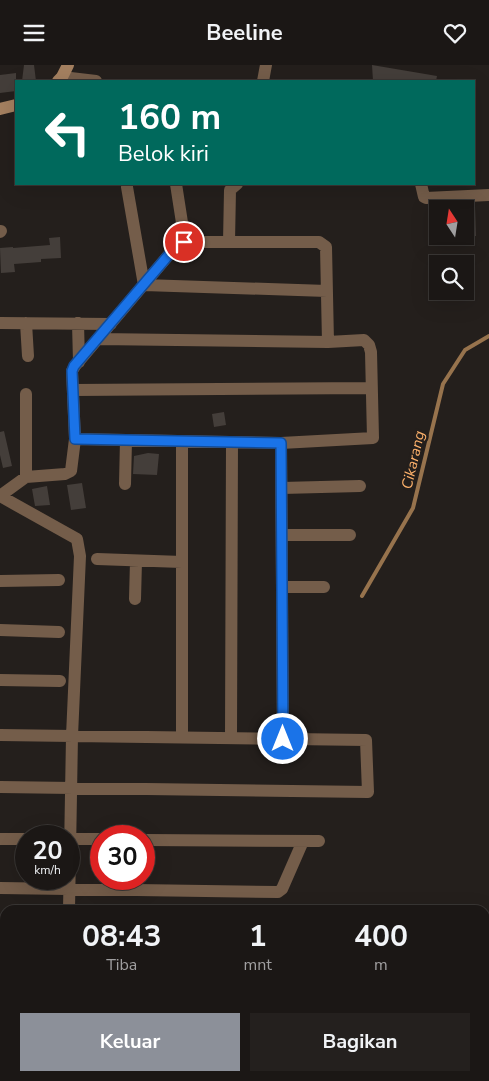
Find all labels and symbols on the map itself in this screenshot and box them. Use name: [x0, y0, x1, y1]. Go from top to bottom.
north arrow: [429, 200, 474, 245]
pin: [163, 221, 205, 263]
water label: Cikarang: [397, 429, 429, 491]
position arrow: [256, 712, 308, 764]
speed limit sign: 30: [90, 825, 155, 890]

